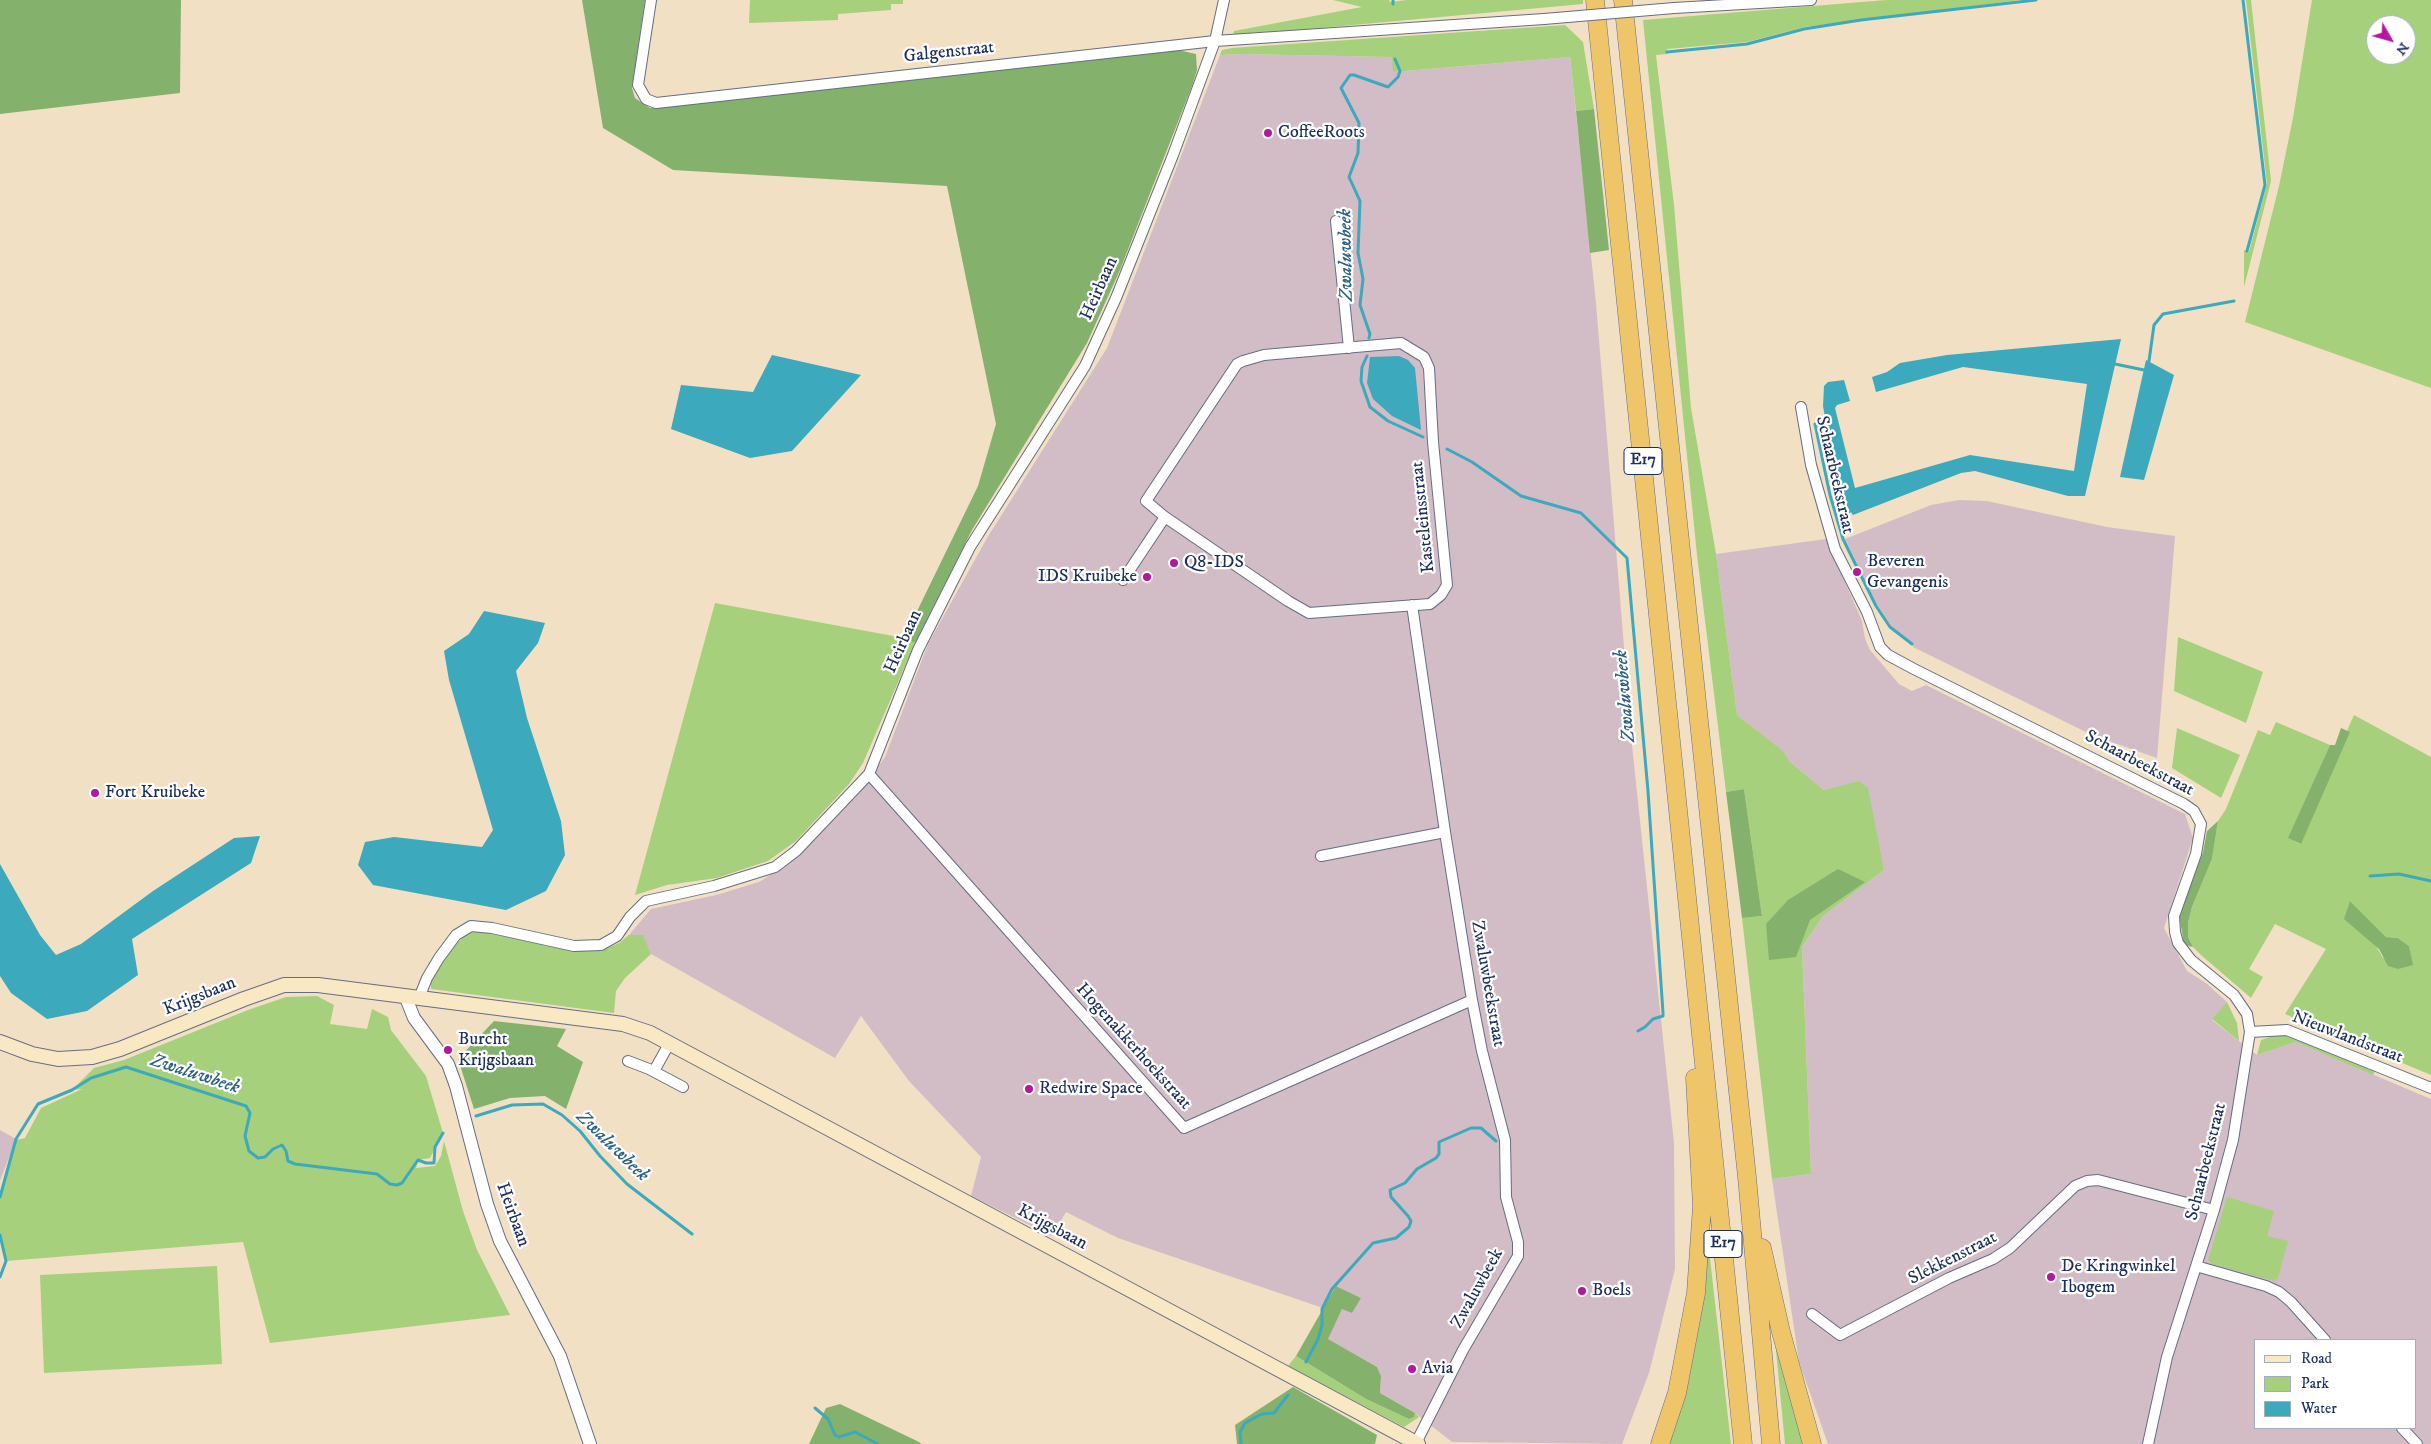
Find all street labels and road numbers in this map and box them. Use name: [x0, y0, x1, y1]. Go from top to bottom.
street label: Galgenstraat: [903, 38, 995, 68]
street label: Heirbaan: [1077, 254, 1123, 324]
street label: Schaarbeekstraat: [1810, 414, 1858, 536]
road number: E17: [1624, 448, 1662, 474]
street label: Kasteleinsstraat: [1407, 460, 1441, 574]
street label: Heirbaan: [881, 607, 927, 677]
street label: Schaarbeekstraat: [2081, 726, 2197, 802]
street label: Zwaluwbeekstraat: [1465, 919, 1509, 1049]
street label: Krijgsbaan: [161, 973, 239, 1021]
street label: Hogenakkerhoekstraat: [1071, 979, 1195, 1115]
street label: Nieuwlandstraat: [2288, 1007, 2406, 1069]
street label: Schaarbeekstraat: [2182, 1101, 2232, 1223]
street label: Heirbaan: [490, 1180, 534, 1250]
street label: Krijgsbaan: [1013, 1201, 1091, 1255]
street label: Slekkenstraat: [1905, 1228, 2001, 1290]
road number: E17: [1704, 1230, 1742, 1258]
street label: Zwaluwbeek: [1447, 1245, 1509, 1333]

